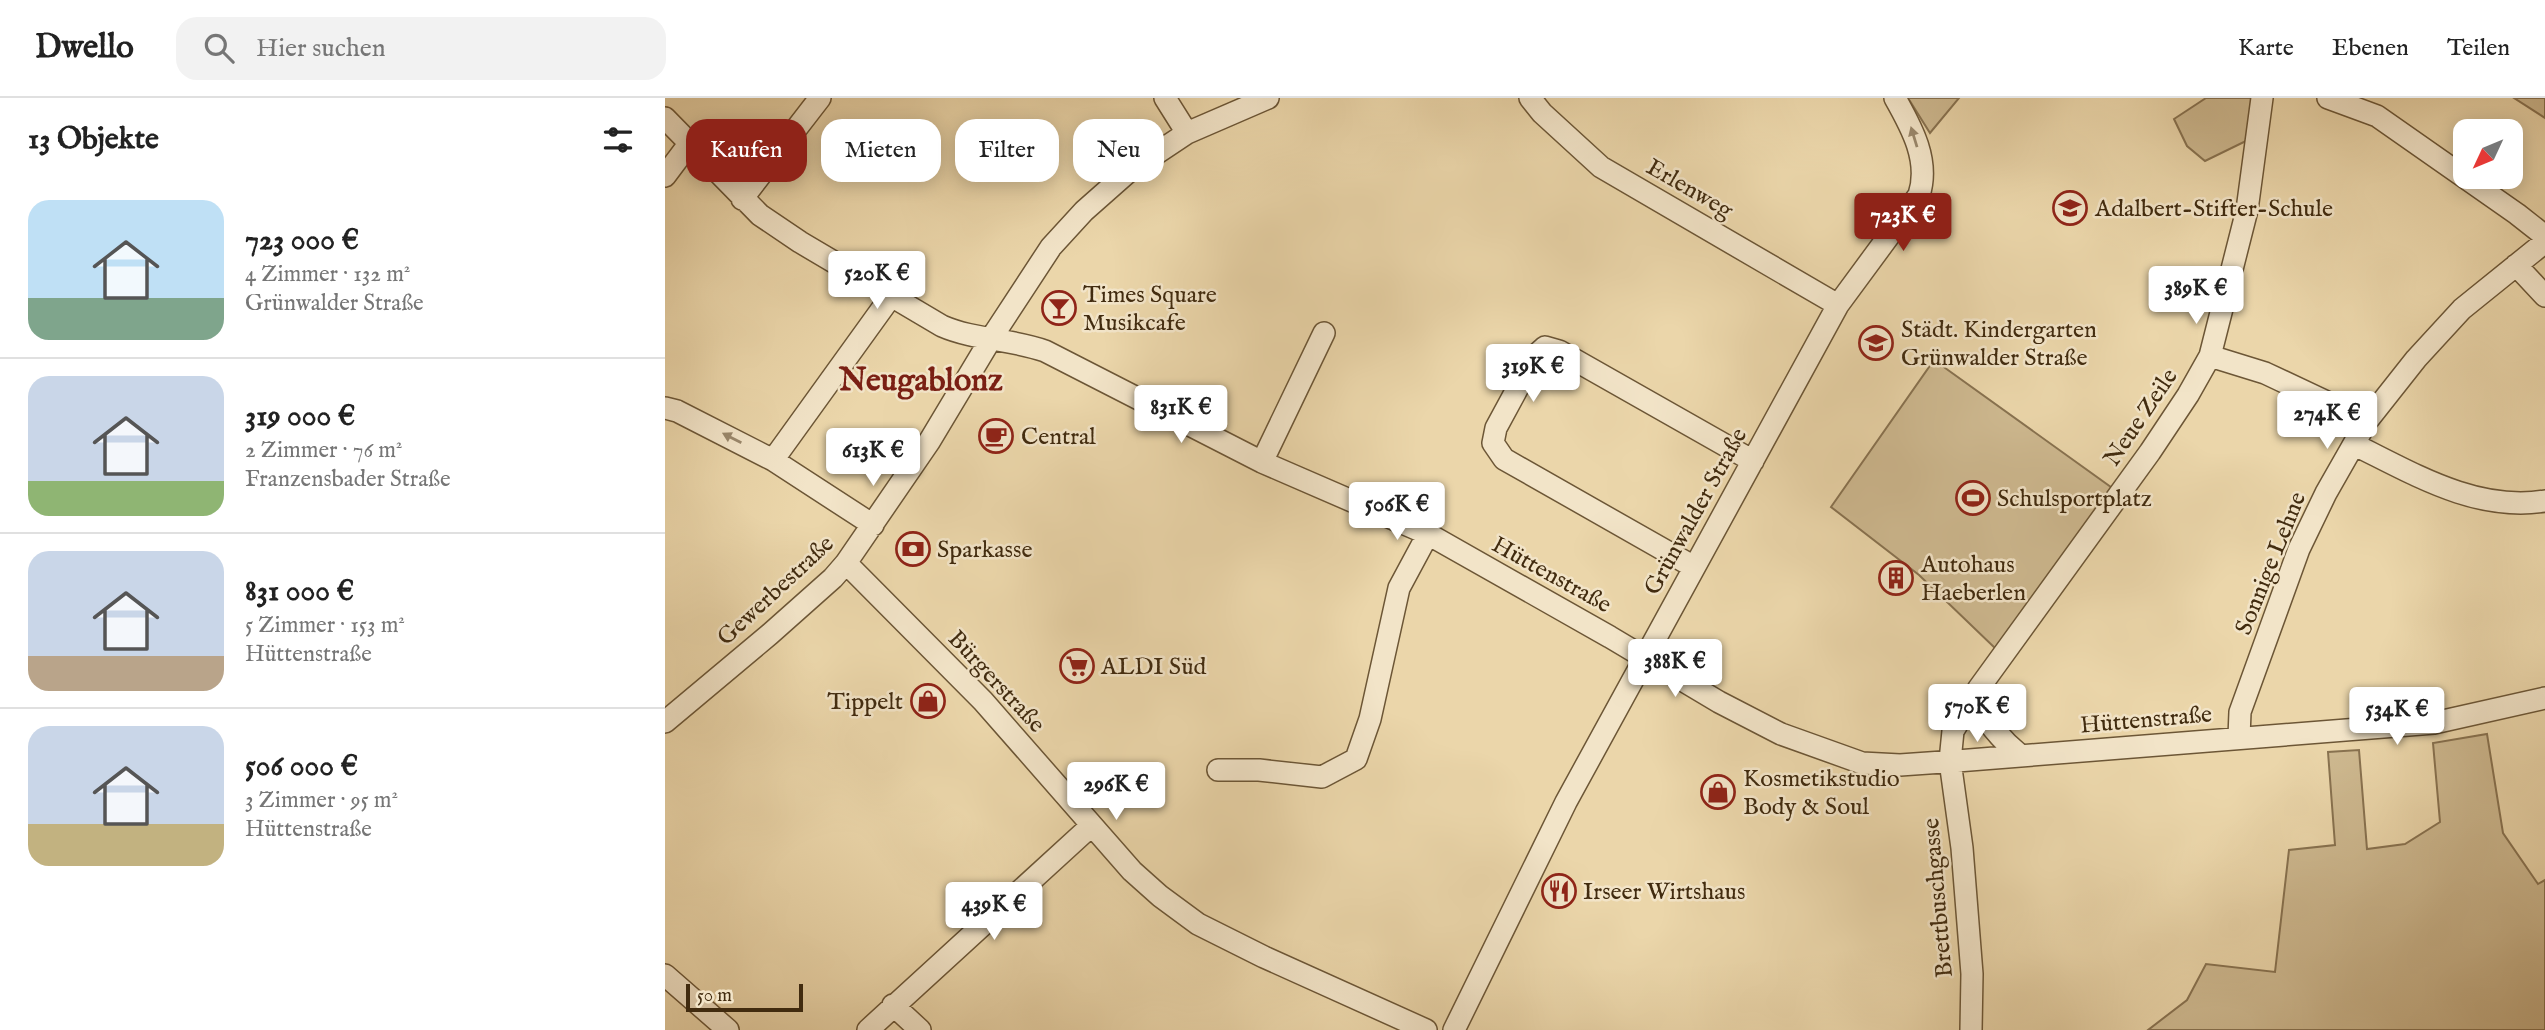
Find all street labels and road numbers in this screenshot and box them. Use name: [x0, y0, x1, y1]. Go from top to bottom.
street label: Erlenweg: [1640, 152, 1739, 227]
street label: Neue Zeile: [2097, 363, 2185, 473]
street label: Grünwalder Straße: [1638, 423, 1755, 601]
street label: Sonnige Lehne: [2229, 488, 2314, 640]
street label: Gewerbestraße: [711, 529, 841, 653]
street label: Hüttenstraße: [1486, 530, 1617, 621]
street label: Bürgerstraße: [940, 624, 1051, 740]
street label: Hüttenstraße: [2079, 699, 2213, 742]
street label: Brettbuschgasse: [1916, 817, 1961, 979]

